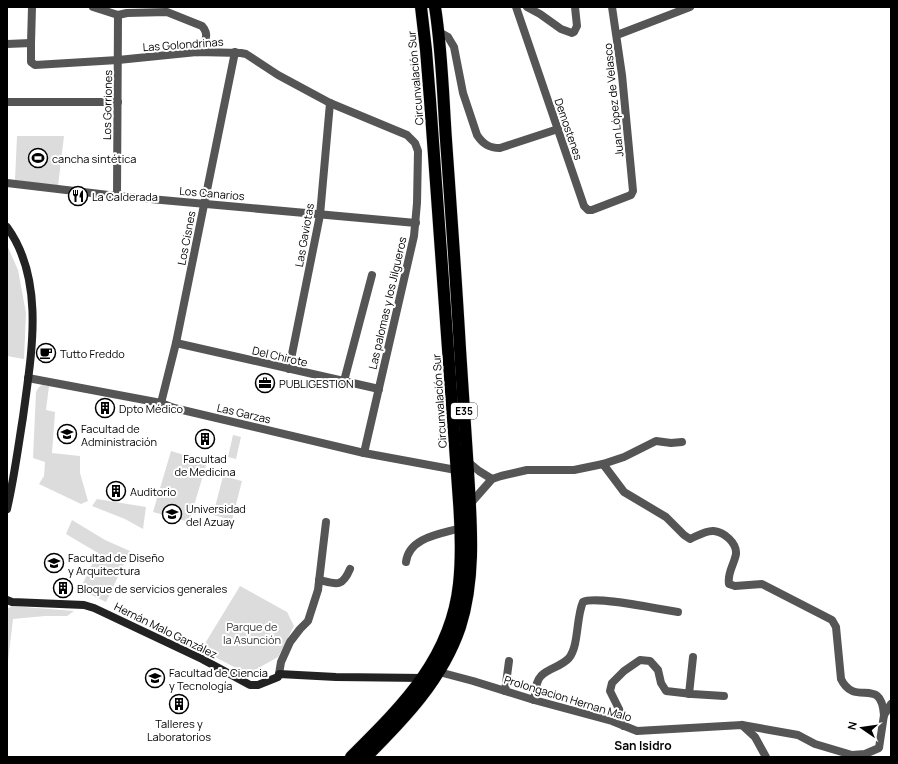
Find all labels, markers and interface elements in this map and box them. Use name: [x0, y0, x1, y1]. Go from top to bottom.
street label: Circunvalación Sur: [403, 30, 427, 126]
street label: Las Golondrinas: [142, 34, 224, 54]
street label: Juan López de Velasco: [600, 42, 626, 157]
street label: Los Gorriones: [99, 70, 115, 140]
street label: Demostenes: [551, 96, 587, 162]
sports icon: cancha sintética: [27, 147, 49, 169]
place label: cancha sintética: [52, 151, 136, 166]
street label: Los Canarios: [179, 183, 245, 203]
restaurant icon: La Calderada: [67, 185, 89, 207]
place label: La Calderada: [92, 189, 158, 204]
street label: Las Gaviotas: [291, 202, 317, 268]
street label: Los Cisnes: [173, 209, 199, 266]
street label: Las palomas y los Jilgueros: [364, 235, 410, 371]
cafe icon: Tutto Freddo: [35, 342, 57, 364]
street label: Del Chirote: [251, 342, 310, 370]
place label: Tutto Freddo: [60, 346, 125, 361]
street label: Circunvalación Sur: [428, 353, 450, 449]
office icon: PUBLIGESTION: [254, 372, 276, 394]
place label: PUBLIGESTION: [279, 376, 353, 391]
building icon: Dpto Médico: [94, 397, 116, 419]
street label: Las Garzas: [216, 400, 273, 427]
place label: Dpto Médico: [119, 401, 183, 416]
road number: E35: [451, 403, 477, 419]
place label: Facultad de Administración: [81, 421, 157, 449]
school or university icon: Facultad de Administración: [56, 423, 78, 445]
building icon: Facultad de Medicina: [194, 428, 216, 450]
place label: Facultad de Medicina: [174, 451, 236, 479]
building icon: Auditorio: [105, 480, 127, 502]
place label: Auditorio: [130, 484, 177, 499]
place label: Universidad del Azuay: [186, 501, 246, 529]
school or university icon: Universidad del Azuay: [161, 503, 183, 525]
place label: Facultad de Diseño y Arquitectura: [68, 550, 165, 578]
school or university icon: Facultad de Diseño y Arquitectura: [43, 552, 65, 574]
building icon: Bloque de servicios generales: [52, 577, 74, 599]
place label: Bloque de servicios generales: [77, 581, 227, 596]
street label: Hernán Malo Ganzález: [112, 599, 220, 662]
park label: Parque de la Asunción: [223, 619, 281, 647]
place label: Facultad de Ciencia y Tecnología: [169, 665, 268, 693]
school or university icon: Facultad de Ciencia y Tecnología: [144, 667, 166, 689]
street label: Prolongacion Hernan Malo: [502, 671, 634, 725]
building icon: Talleres y Laboratorios: [168, 693, 190, 715]
north arrow: [842, 708, 882, 748]
place label: Talleres y Laboratorios: [147, 716, 211, 744]
text: N: [844, 720, 860, 731]
district label: San Isidro: [614, 737, 672, 754]

